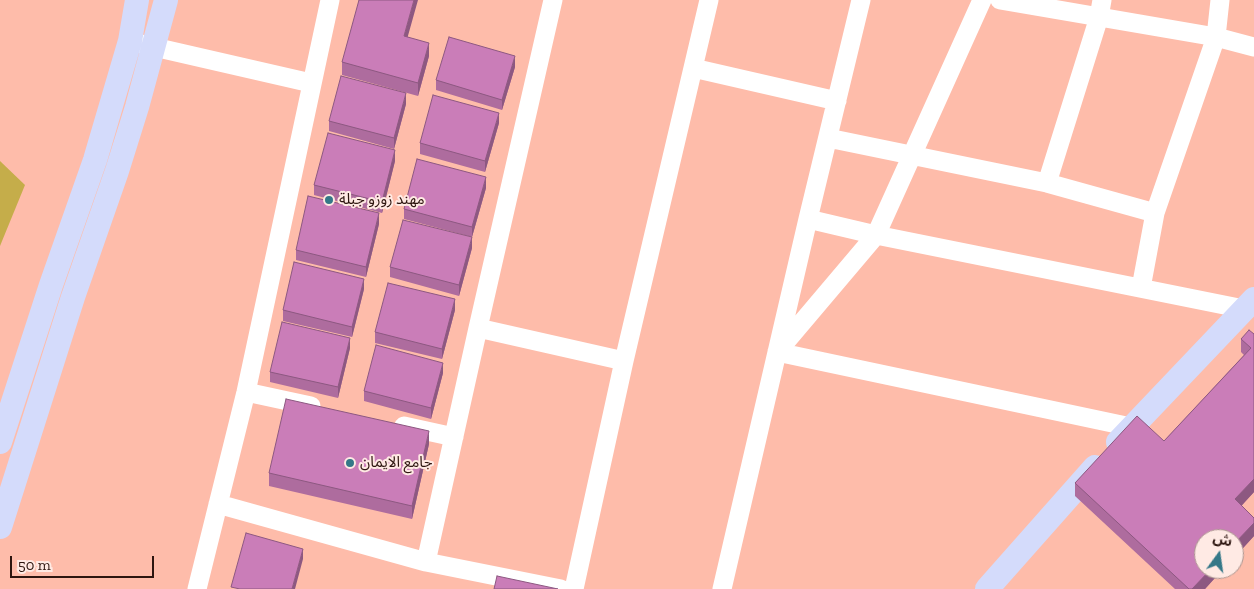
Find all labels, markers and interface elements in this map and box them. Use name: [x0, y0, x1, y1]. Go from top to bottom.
place label: مهند زوزو جبلة: [339, 191, 425, 209]
marker: مهند زوزو جبلة: [323, 194, 335, 206]
place label: جامع الايمان: [360, 454, 433, 472]
marker: جامع الايمان: [344, 457, 356, 469]
north arrow: [1194, 529, 1244, 579]
text: ش: [1211, 529, 1234, 550]
scale bar: [12, 546, 156, 578]
text: 50 m: [18, 556, 51, 574]

